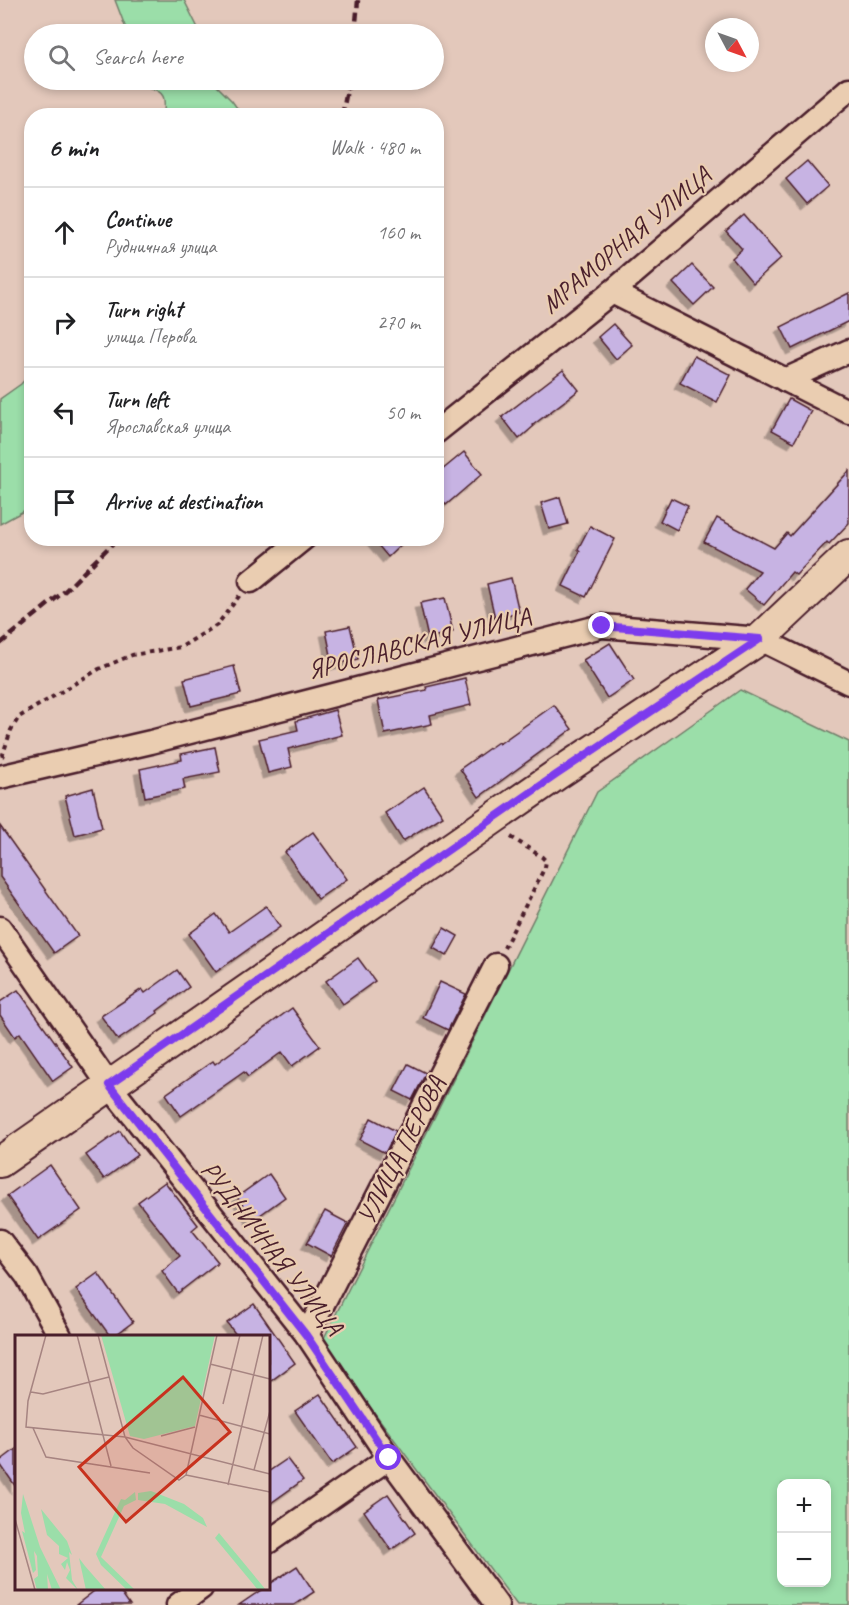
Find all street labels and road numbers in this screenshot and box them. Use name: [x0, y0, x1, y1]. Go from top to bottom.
street label: МРАМОРНАЯ УЛИЦА: [534, 158, 719, 321]
street label: ЯРОСЛАВСКАЯ УЛИЦА: [304, 599, 535, 687]
street label: УЛИЦА ПЕРОВА: [350, 1070, 453, 1230]
street label: РУДНИЧНАЯ УЛИЦА: [194, 1154, 351, 1343]

